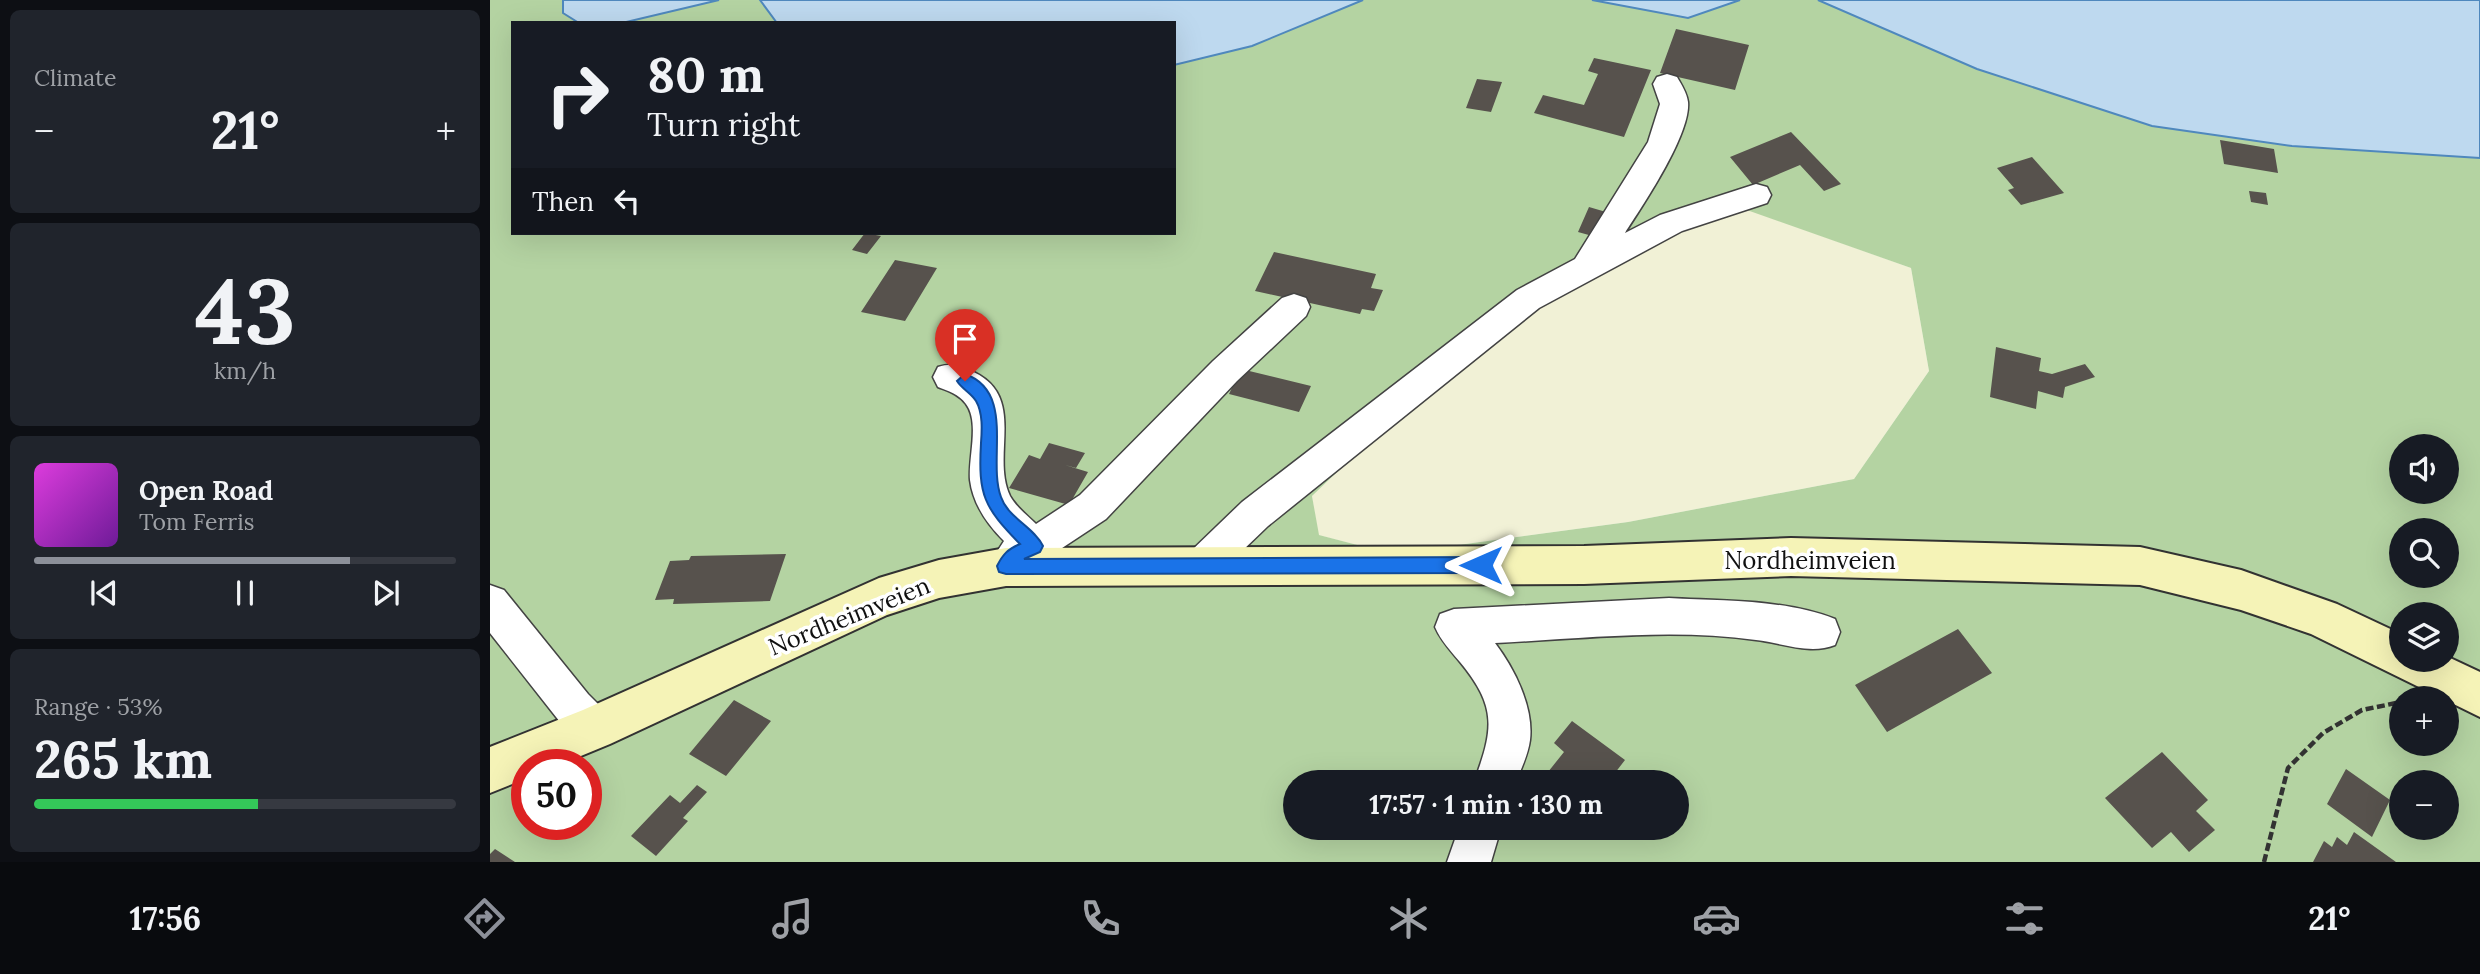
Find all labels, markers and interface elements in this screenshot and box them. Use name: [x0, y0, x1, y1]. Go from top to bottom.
text: 80 m: [647, 43, 764, 105]
icon: right: [532, 49, 623, 140]
text: Climate: [34, 63, 116, 92]
text: 21°: [211, 97, 279, 163]
text: Turn right: [647, 104, 800, 145]
text: −: [34, 107, 54, 155]
text: +: [436, 107, 456, 155]
icon: left: [608, 182, 646, 220]
text: Then: [532, 185, 594, 218]
text: 43: [195, 252, 295, 369]
pin: [935, 309, 995, 381]
icon: arrive: [946, 320, 984, 358]
text: km/h: [214, 356, 276, 385]
map controls: [2389, 434, 2459, 840]
button: sound: [2389, 434, 2459, 504]
text: Open Road: [139, 474, 273, 507]
text: Tom Ferris: [139, 507, 254, 536]
button: search: [2389, 518, 2459, 588]
position arrow: [1444, 528, 1518, 602]
street label: Nordheimveien: [1724, 545, 1896, 576]
street label: Nordheimveien: [764, 570, 934, 662]
icon: previous: [85, 574, 123, 612]
icon: pause: [226, 574, 264, 612]
icon: next: [367, 574, 405, 612]
button: layers: [2389, 602, 2459, 672]
button: +: [2389, 686, 2459, 756]
text: Range · 53%: [34, 692, 163, 721]
text: 265 km: [34, 726, 212, 792]
speed limit sign: 50: [511, 749, 602, 840]
button: −: [2389, 770, 2459, 840]
text: 17:57 · 1 min · 130 m: [1369, 788, 1603, 821]
icon: directions: [460, 894, 509, 943]
icon: music: [768, 894, 817, 943]
icon: phone: [1076, 894, 1125, 943]
icon: climate: [1384, 894, 1433, 943]
icon: car: [1692, 894, 1741, 943]
icon: filters: [2000, 894, 2049, 943]
text: 17:56: [130, 898, 201, 939]
text: 21°: [2308, 898, 2350, 939]

